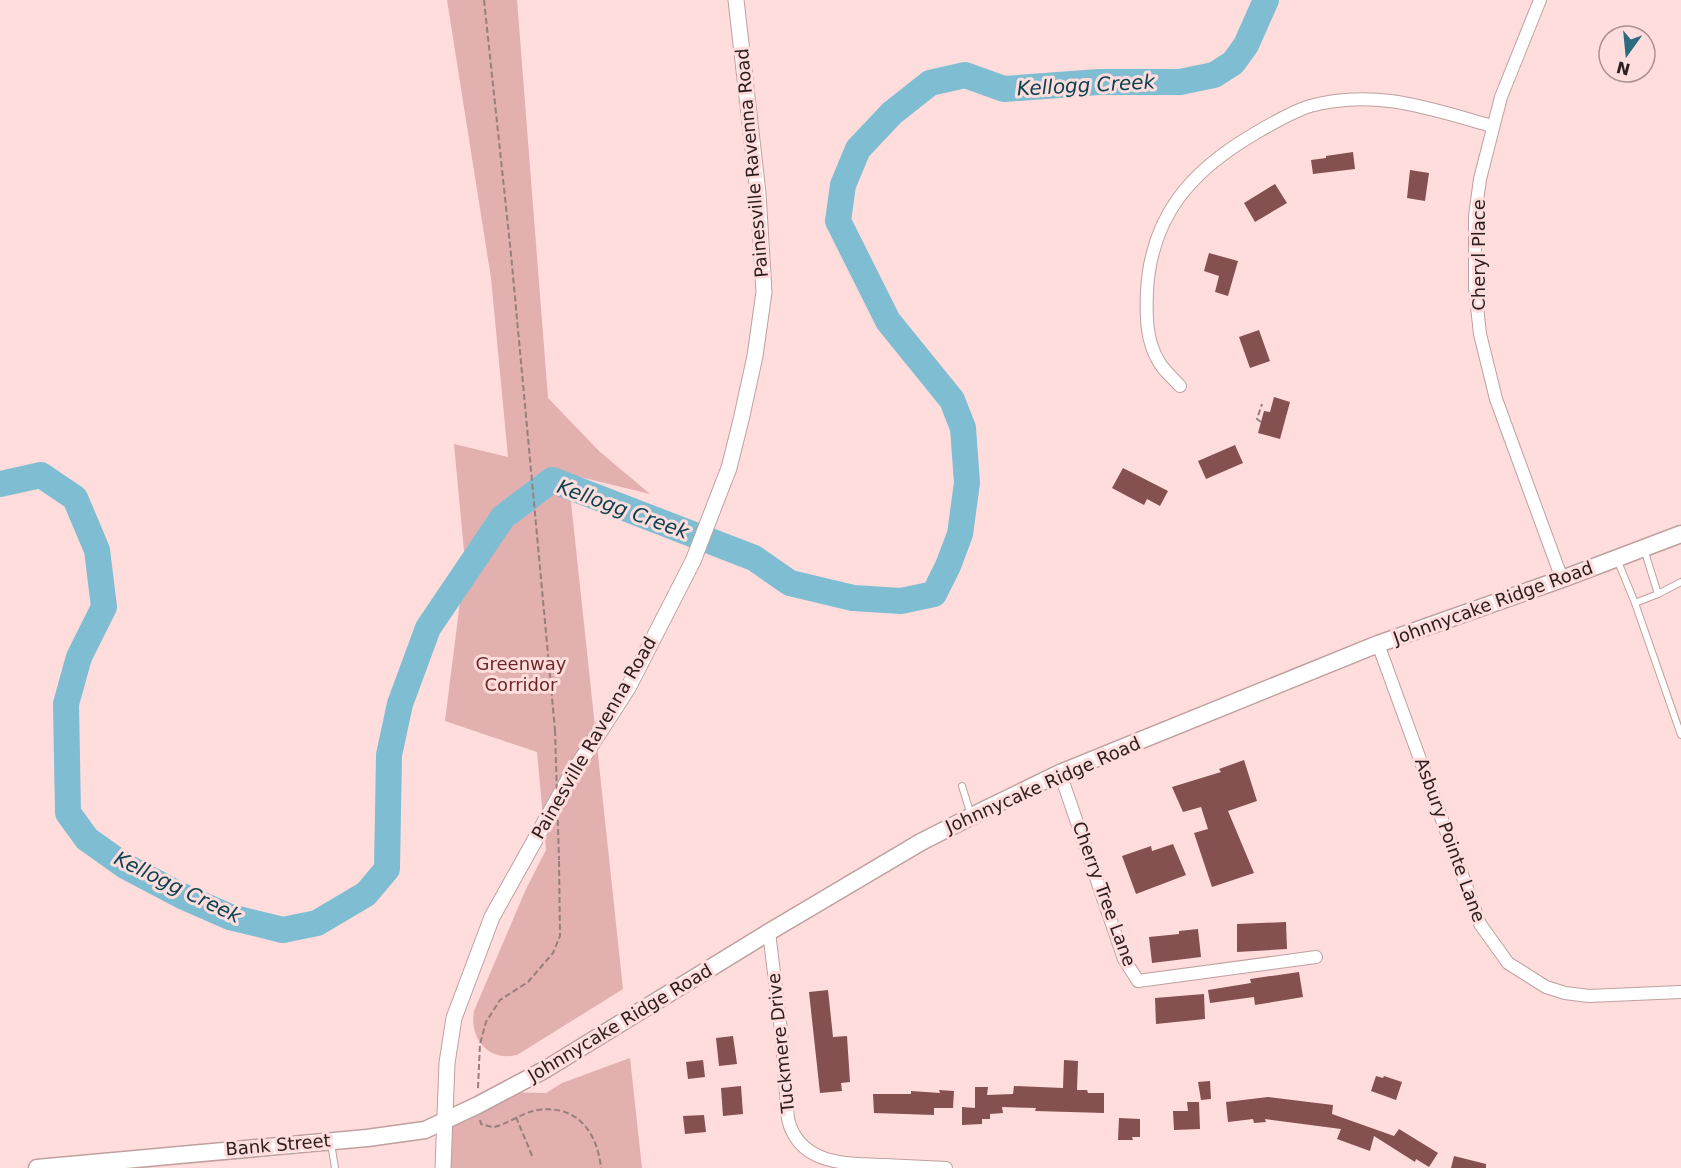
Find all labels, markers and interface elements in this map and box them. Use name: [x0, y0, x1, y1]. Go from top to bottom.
north arrow: [1597, 24, 1657, 84]
street label: Painesville Ravenna Road: [731, 48, 772, 279]
text: N: [1614, 57, 1632, 79]
water label: Kellogg Creek: [1016, 69, 1157, 101]
street label: Cheryl Place: [1468, 199, 1489, 311]
water label: Kellogg Creek: [554, 474, 693, 544]
street label: Johnnycake Ridge Road: [1389, 557, 1596, 649]
street label: Painesville Ravenna Road: [527, 633, 660, 843]
park label: Greenway Corridor: [476, 653, 567, 695]
street label: Johnnycake Ridge Road: [941, 732, 1143, 837]
street label: Asbury Pointe Lane: [1411, 755, 1490, 925]
street label: Cherry Tree Lane: [1068, 818, 1140, 969]
water label: Kellogg Creek: [111, 846, 247, 929]
street label: Johnnycake Ridge Road: [523, 959, 716, 1086]
street label: Tuckmere Drive: [763, 972, 798, 1115]
street label: Bank Street: [224, 1129, 331, 1160]

